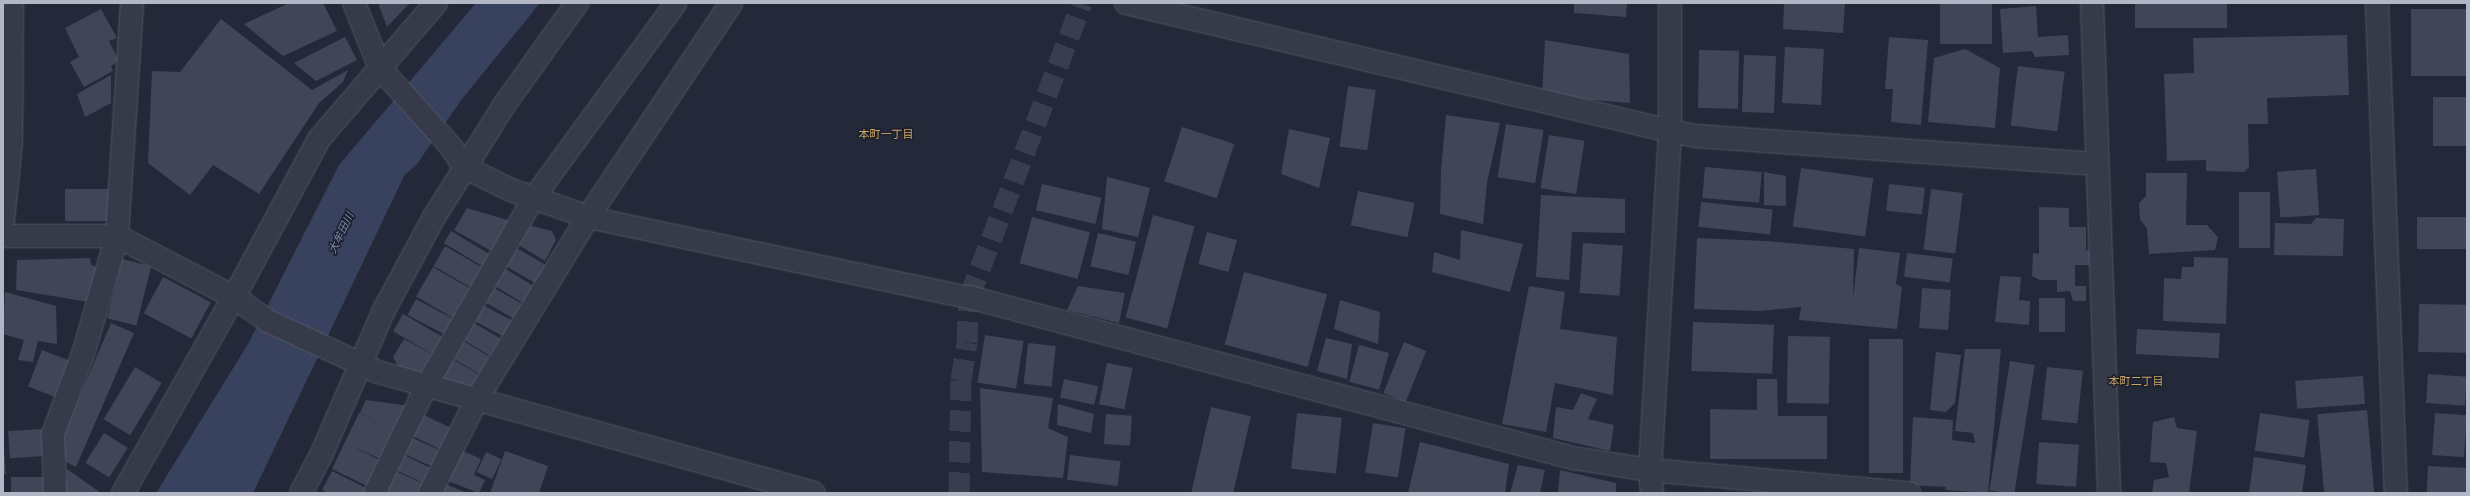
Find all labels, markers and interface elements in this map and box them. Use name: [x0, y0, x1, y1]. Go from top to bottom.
district label: 本町一丁目: [859, 127, 913, 141]
water label: 大牟田川: [325, 210, 357, 256]
district label: 本町二丁目: [2109, 374, 2163, 388]

